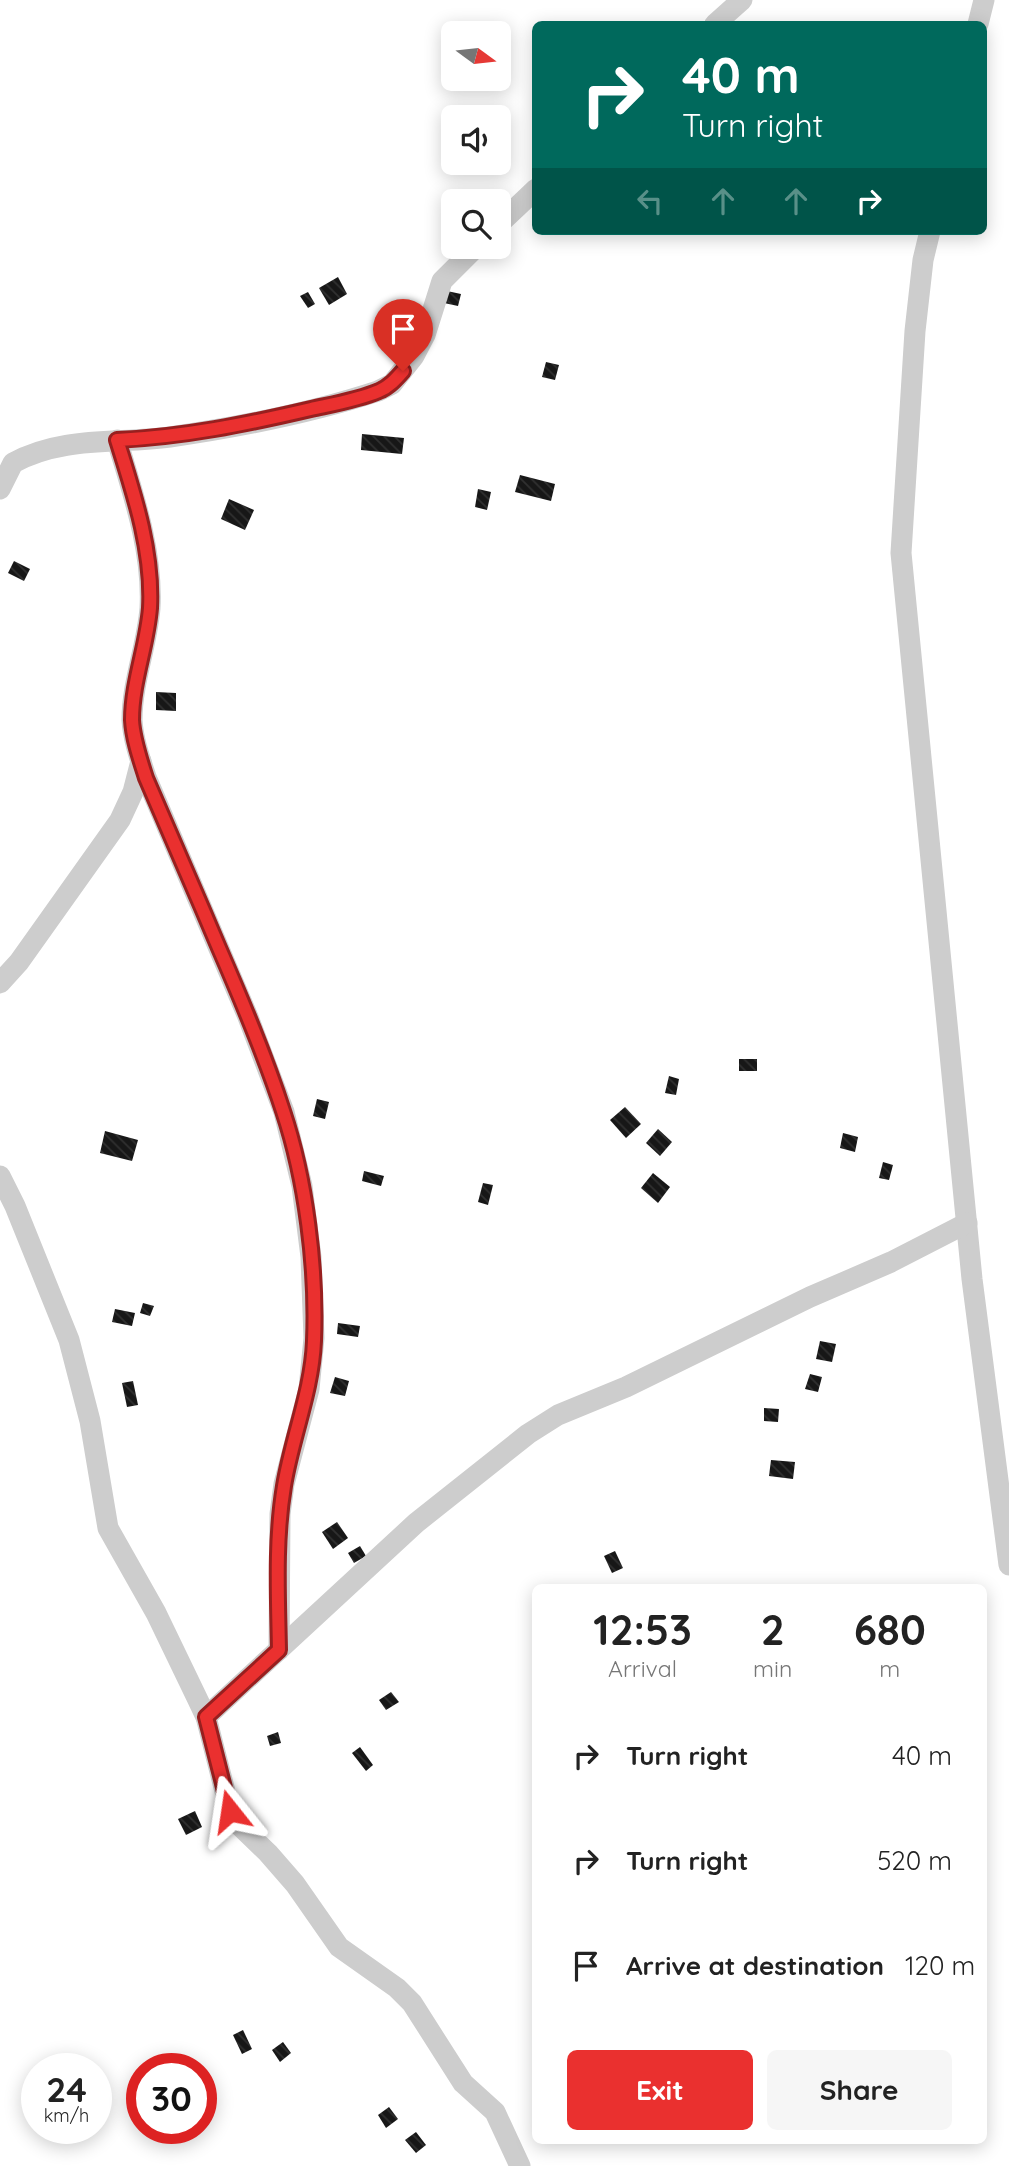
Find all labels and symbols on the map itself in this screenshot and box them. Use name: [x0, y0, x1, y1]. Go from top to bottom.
north arrow: [441, 21, 511, 91]
pin: [373, 299, 433, 371]
position arrow: [193, 1774, 267, 1848]
speed limit sign: 30: [126, 2053, 217, 2144]

